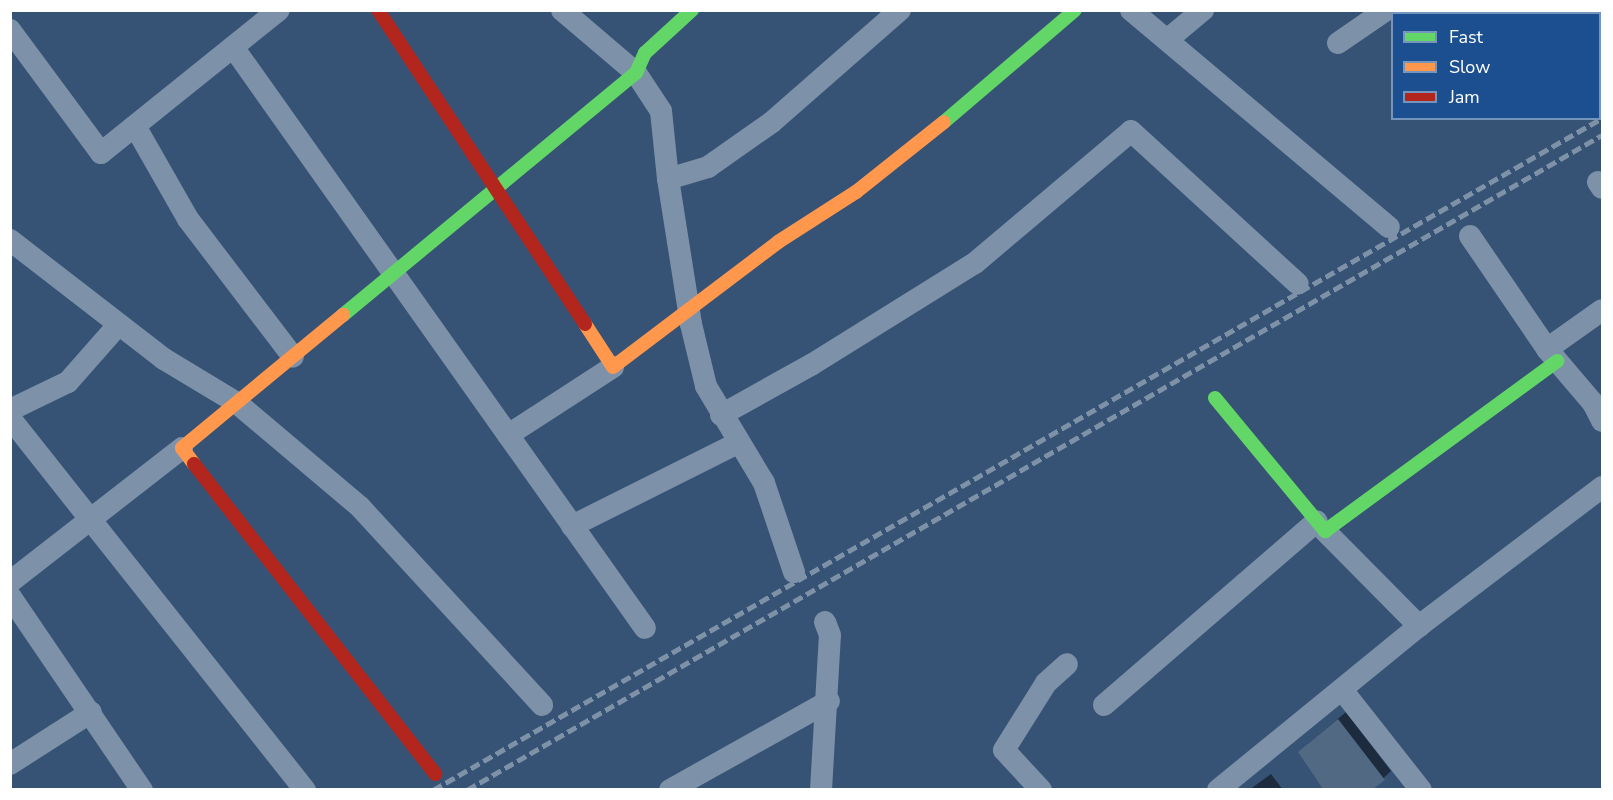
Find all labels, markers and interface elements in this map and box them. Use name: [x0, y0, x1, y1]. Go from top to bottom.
legend: [1391, 12, 1601, 120]
text: Fast: [1449, 25, 1483, 49]
text: Slow: [1449, 55, 1490, 79]
text: Jam: [1449, 85, 1480, 109]

